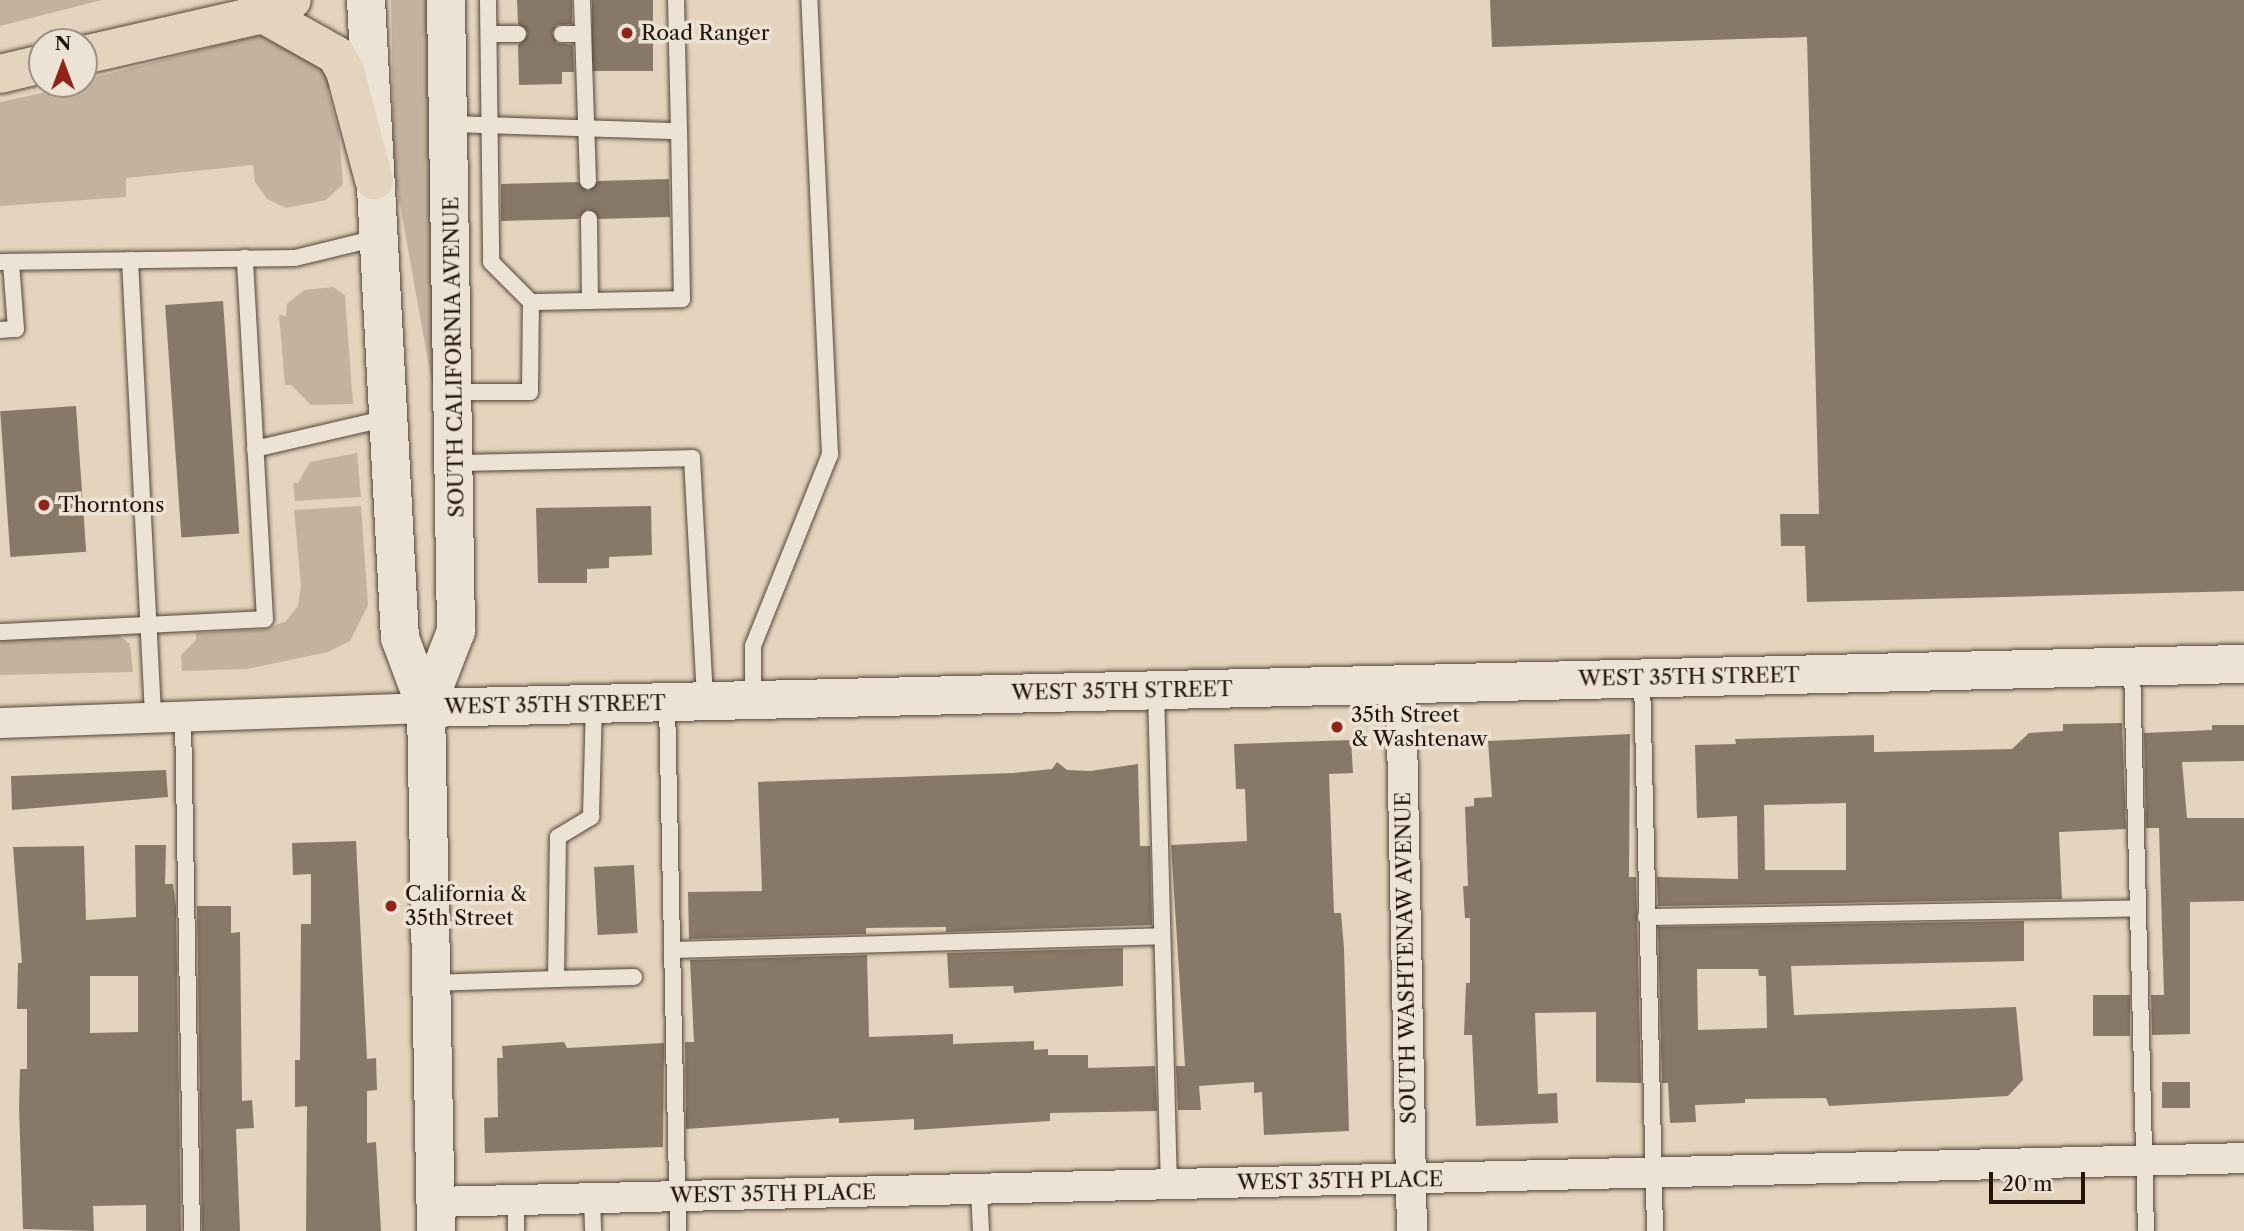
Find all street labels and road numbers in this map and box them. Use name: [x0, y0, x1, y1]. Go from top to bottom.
street label: SOUTH CALIFORNIA AVENUE: [439, 195, 469, 519]
street label: WEST 35TH STREET: [1578, 662, 1800, 692]
street label: WEST 35TH STREET: [1011, 676, 1233, 706]
street label: WEST 35TH STREET: [444, 690, 666, 720]
street label: SOUTH WASHTENAW AVENUE: [1390, 791, 1422, 1125]
street label: WEST 35TH PLACE: [1236, 1167, 1444, 1195]
street label: WEST 35TH PLACE: [669, 1180, 877, 1208]

